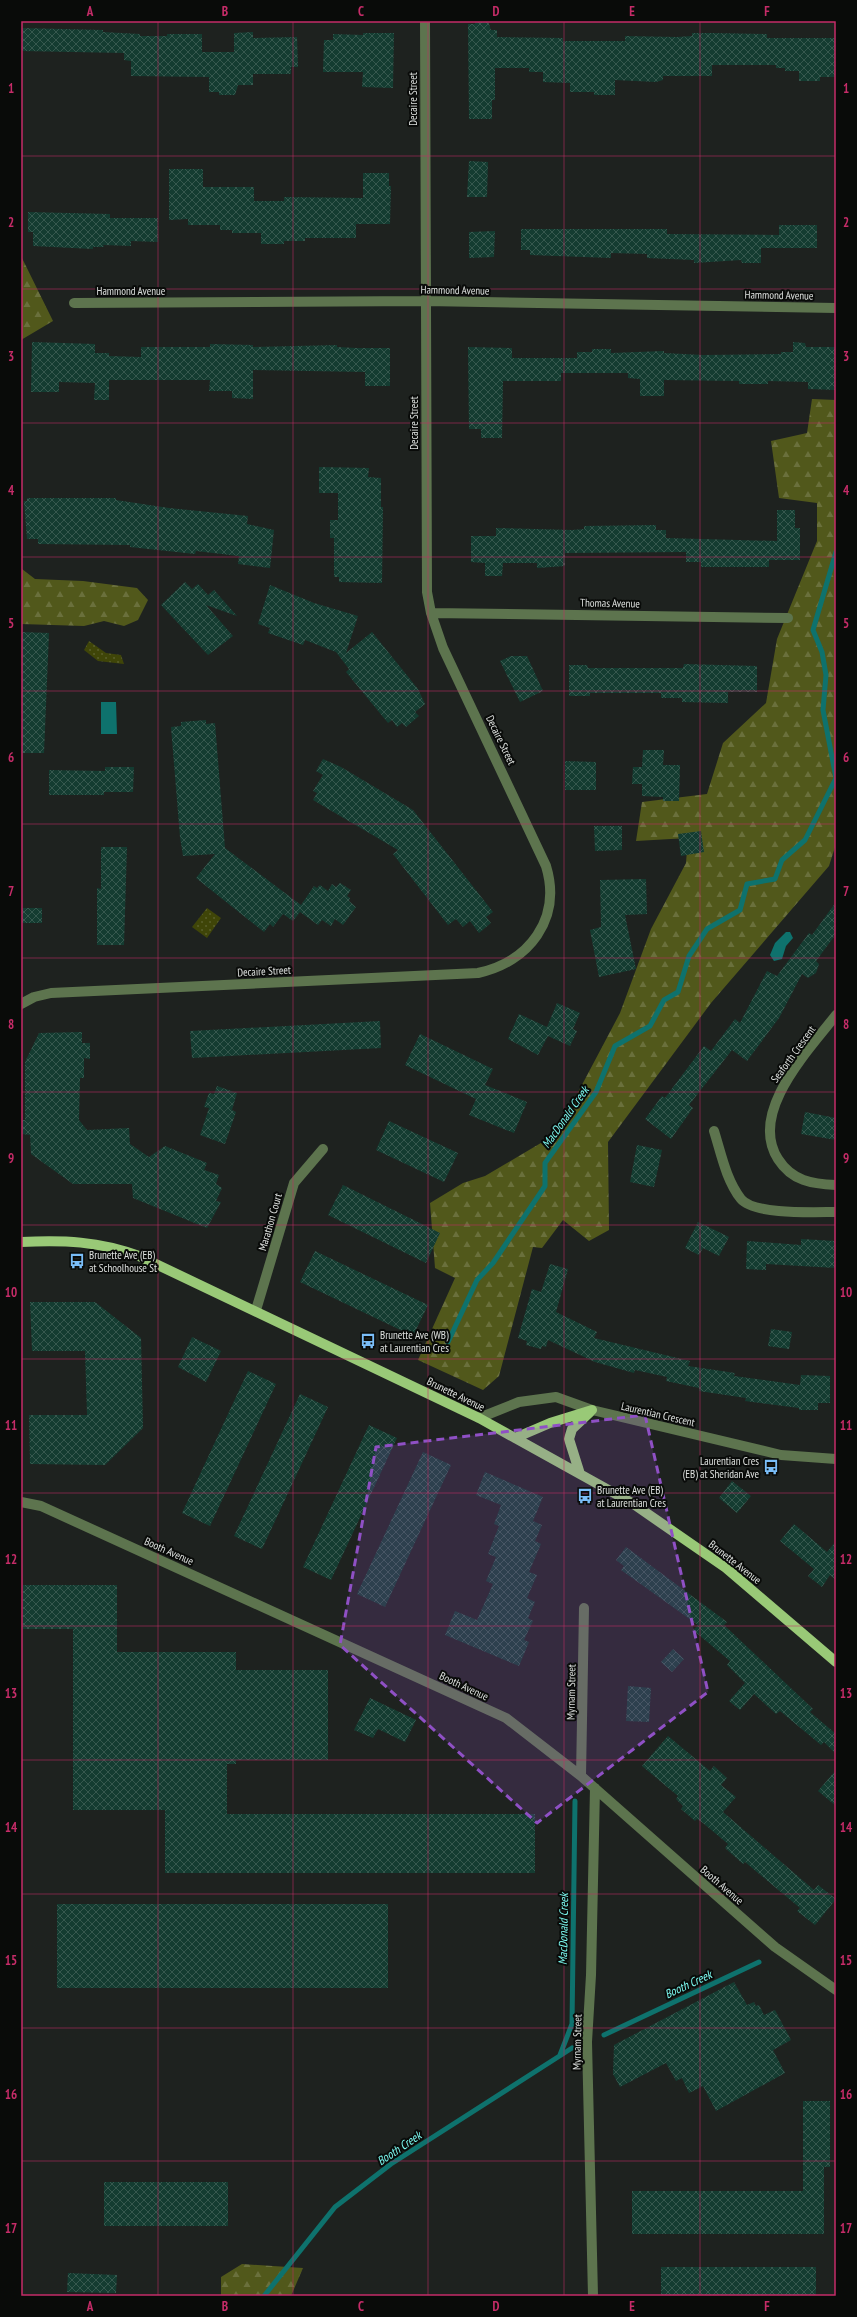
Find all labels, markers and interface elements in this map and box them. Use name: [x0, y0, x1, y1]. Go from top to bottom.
text: A: [86, 3, 94, 20]
text: B: [222, 3, 228, 20]
text: C: [358, 3, 364, 20]
text: D: [493, 3, 500, 20]
text: E: [629, 3, 635, 20]
text: F: [764, 3, 770, 20]
street label: Decaire Street: [406, 72, 420, 126]
text: 1: [8, 80, 14, 97]
text: 1: [843, 80, 849, 97]
text: 2: [8, 214, 14, 231]
text: 2: [843, 214, 849, 231]
street label: Hammond Avenue: [420, 282, 490, 298]
street label: Hammond Avenue: [97, 284, 166, 298]
street label: Hammond Avenue: [744, 287, 814, 303]
text: 3: [8, 348, 14, 365]
text: 3: [843, 348, 849, 365]
street label: Decaire Street: [407, 396, 421, 450]
text: 4: [8, 482, 15, 499]
text: 4: [843, 482, 850, 499]
street label: Thomas Avenue: [580, 595, 640, 611]
text: 5: [8, 615, 14, 632]
text: 5: [843, 615, 849, 632]
street label: Decaire Street: [483, 713, 519, 767]
text: 6: [8, 749, 14, 766]
text: 6: [843, 749, 849, 766]
text: 7: [8, 883, 14, 900]
text: 7: [843, 883, 849, 900]
street label: Decaire Street: [237, 963, 291, 979]
text: 8: [8, 1016, 14, 1033]
text: 8: [843, 1016, 849, 1033]
street label: Seaforth Crescent: [768, 1023, 818, 1085]
water label: MacDonald Creek: [538, 1082, 593, 1151]
text: 9: [8, 1150, 14, 1167]
text: 9: [843, 1150, 849, 1167]
street label: Marathon Court: [255, 1192, 285, 1252]
place label: Brunette Ave (EB) at Schoolhouse St: [89, 1248, 157, 1275]
bus stop icon: Brunette Ave (EB) at Schoolhouse St: [68, 1252, 86, 1270]
text: 10: [5, 1284, 17, 1301]
text: 10: [840, 1284, 852, 1301]
place label: Brunette Ave (WB) at Laurentian Cres: [380, 1328, 449, 1355]
bus stop icon: Brunette Ave (WB) at Laurentian Cres: [359, 1332, 377, 1350]
street label: Brunette Avenue: [425, 1374, 488, 1414]
street label: Laurentian Crescent: [620, 1399, 696, 1429]
text: 11: [5, 1417, 17, 1434]
text: 11: [840, 1417, 852, 1434]
place label: Laurentian Cres (EB) at Sheridan Ave: [683, 1454, 759, 1481]
bus stop icon: Laurentian Cres (EB) at Sheridan Ave: [762, 1458, 780, 1476]
place label: Brunette Ave (EB) at Laurentian Cres: [597, 1483, 666, 1510]
bus stop icon: Brunette Ave (EB) at Laurentian Cres: [576, 1487, 594, 1505]
street label: Booth Avenue: [142, 1534, 196, 1568]
street label: Brunette Avenue: [706, 1537, 764, 1587]
text: 12: [5, 1551, 17, 1568]
text: 12: [840, 1551, 852, 1568]
street label: Myrnam Street: [564, 1664, 578, 1720]
street label: Booth Avenue: [437, 1669, 491, 1704]
text: 13: [5, 1685, 17, 1702]
text: 13: [840, 1685, 852, 1702]
text: 14: [5, 1819, 18, 1836]
text: 14: [840, 1819, 853, 1836]
street label: Booth Avenue: [698, 1863, 747, 1908]
water label: MacDonald Creek: [555, 1892, 571, 1965]
text: 15: [5, 1952, 17, 1969]
text: 15: [840, 1952, 852, 1969]
water label: Booth Creek: [662, 1966, 715, 2001]
street label: Myrnam Street: [570, 2014, 584, 2070]
text: 16: [5, 2086, 17, 2103]
text: 16: [840, 2086, 852, 2103]
water label: Booth Creek: [374, 2127, 425, 2168]
text: 17: [5, 2220, 17, 2237]
text: 17: [840, 2220, 852, 2237]
text: A: [86, 2298, 94, 2315]
text: B: [222, 2298, 228, 2315]
text: C: [358, 2298, 364, 2315]
text: D: [493, 2298, 500, 2315]
text: E: [629, 2298, 635, 2315]
text: F: [764, 2298, 770, 2315]

